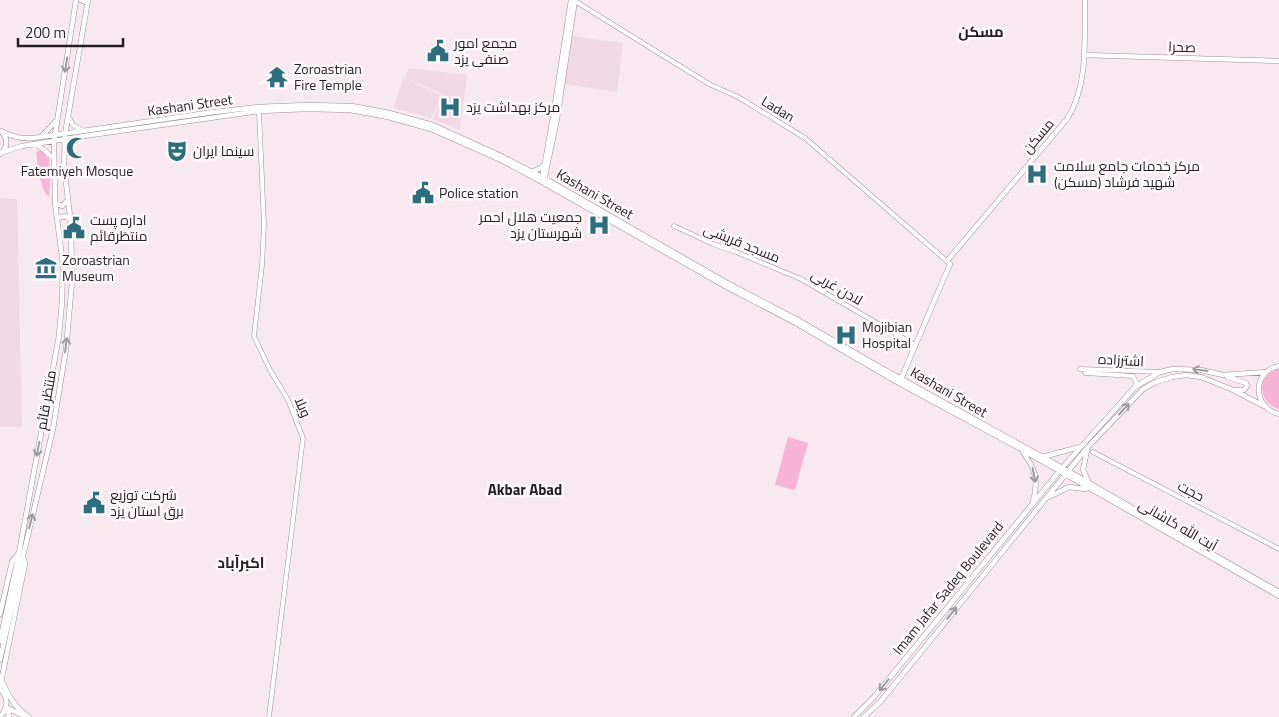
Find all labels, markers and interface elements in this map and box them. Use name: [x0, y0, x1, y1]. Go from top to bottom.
scale bar: [18, 15, 122, 47]
district label: مسکن: [958, 20, 1004, 43]
text: 200 m: [25, 21, 66, 44]
place label: مجمع امور صنفی یزد: [453, 32, 517, 69]
street label: صحرا: [1168, 36, 1196, 57]
public building icon: مجمع امور صنفی یزد: [425, 38, 451, 64]
one-way arrow: [61, 57, 71, 73]
place label: Zoroastrian Fire Temple: [294, 58, 362, 95]
temple icon: Zoroastrian Fire Temple: [264, 64, 290, 90]
street label: Kashani Street: [146, 88, 234, 121]
street label: Ladan: [758, 90, 799, 127]
hospital icon: مرکز بهداشت یزد: [437, 94, 463, 120]
place label: مرکز بهداشت یزد: [466, 96, 560, 117]
street label: مسکن: [1017, 114, 1059, 158]
mosque icon: Fatemiyeh Mosque: [64, 135, 90, 161]
theatre icon: سینما ایران: [164, 138, 190, 164]
place label: سینما ایران: [193, 140, 254, 161]
place label: مرکز خدمات جامع سلامت شهید فرشاد (مسکن): [1054, 155, 1200, 192]
place label: Fatemiyeh Mosque: [21, 160, 133, 181]
hospital icon: مرکز خدمات جامع سلامت شهید فرشاد (مسکن): [1024, 161, 1050, 187]
street label: Kashani Street: [553, 163, 638, 224]
public building icon: Police station: [410, 180, 436, 206]
place label: Police station: [439, 182, 518, 203]
place label: جمعیت هلال احمر شهرستان یزد: [478, 206, 582, 243]
place label: اداره پست منتظرقائم: [90, 209, 148, 246]
hospital icon: جمعیت هلال احمر شهرستان یزد: [586, 212, 612, 238]
public building icon: اداره پست منتظرقائم: [61, 215, 87, 241]
street label: مسجد قریشی: [701, 218, 784, 267]
place label: Zoroastrian Museum: [62, 249, 130, 286]
museum icon: Zoroastrian Museum: [33, 255, 59, 281]
street label: لادن غربی: [807, 263, 867, 310]
place label: Mojibian Hospital: [862, 316, 912, 353]
hospital icon: Mojibian Hospital: [833, 322, 859, 348]
one-way arrow: [61, 337, 71, 353]
street label: اشترزاده: [1097, 348, 1145, 371]
street label: Kashani Street: [907, 361, 992, 422]
one-way arrow: [1192, 365, 1208, 375]
street label: منتظر قائم: [30, 368, 61, 432]
street label: ویلا: [290, 393, 317, 420]
one-way arrow: [1118, 403, 1130, 415]
one-way arrow: [33, 441, 43, 457]
one-way arrow: [1030, 466, 1040, 482]
street label: حجت: [1174, 475, 1208, 506]
district label: Akbar Abad: [488, 478, 562, 501]
place label: شرکت توزیع برق استان یزد: [110, 484, 184, 521]
public building icon: شرکت توزیع برق استان یزد: [81, 490, 107, 516]
street label: آیت الله کاشانی: [1135, 493, 1222, 556]
one-way arrow: [27, 514, 36, 530]
street label: Imam Jafar Sadeq Boulevard: [887, 516, 1008, 659]
district label: اکبرآباد: [217, 551, 265, 574]
one-way arrow: [947, 607, 958, 620]
one-way arrow: [878, 678, 889, 691]

